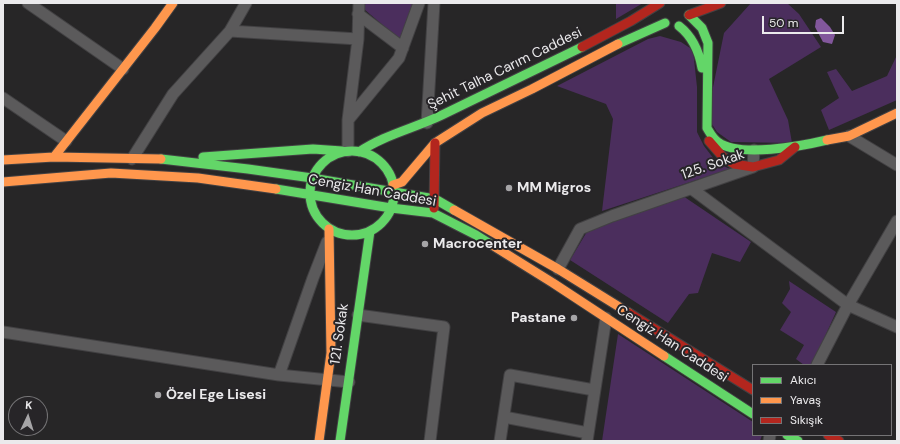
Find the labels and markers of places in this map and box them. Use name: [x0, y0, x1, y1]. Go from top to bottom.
place label: MM Migros: [517, 180, 591, 196]
marker: MM Migros: [504, 183, 514, 193]
place label: Macrocenter: [433, 236, 522, 252]
marker: Macrocenter: [420, 239, 430, 249]
place label: Pastane: [511, 310, 566, 326]
marker: Pastane: [569, 313, 579, 323]
place label: Özel Ege Lisesi: [166, 387, 266, 403]
marker: Özel Ege Lisesi: [153, 390, 163, 400]

